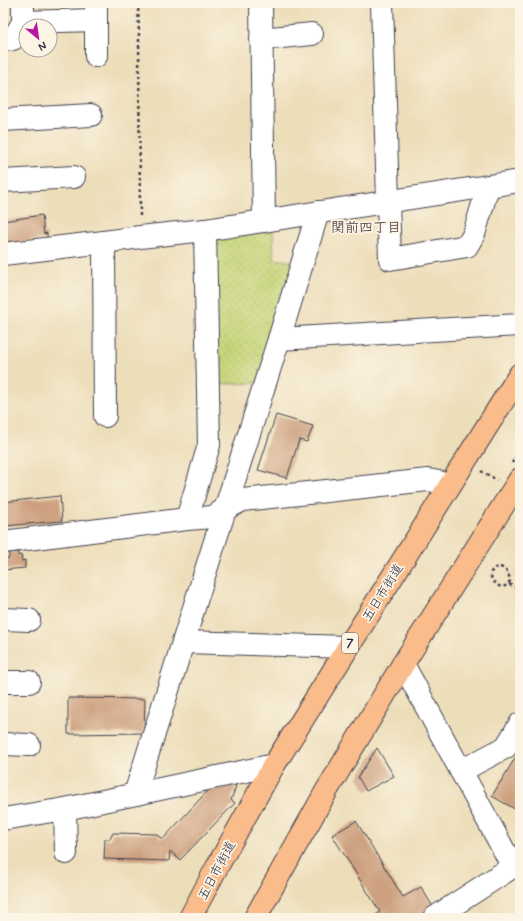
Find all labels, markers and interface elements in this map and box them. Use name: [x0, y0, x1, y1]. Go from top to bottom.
north arrow: [18, 18, 58, 58]
text: N: [36, 38, 49, 54]
district label: 関前四丁目: [331, 219, 401, 237]
street label: 五日市街道: [359, 561, 408, 625]
road number: 7: [342, 633, 358, 653]
street label: 五日市街道: [195, 838, 240, 903]

